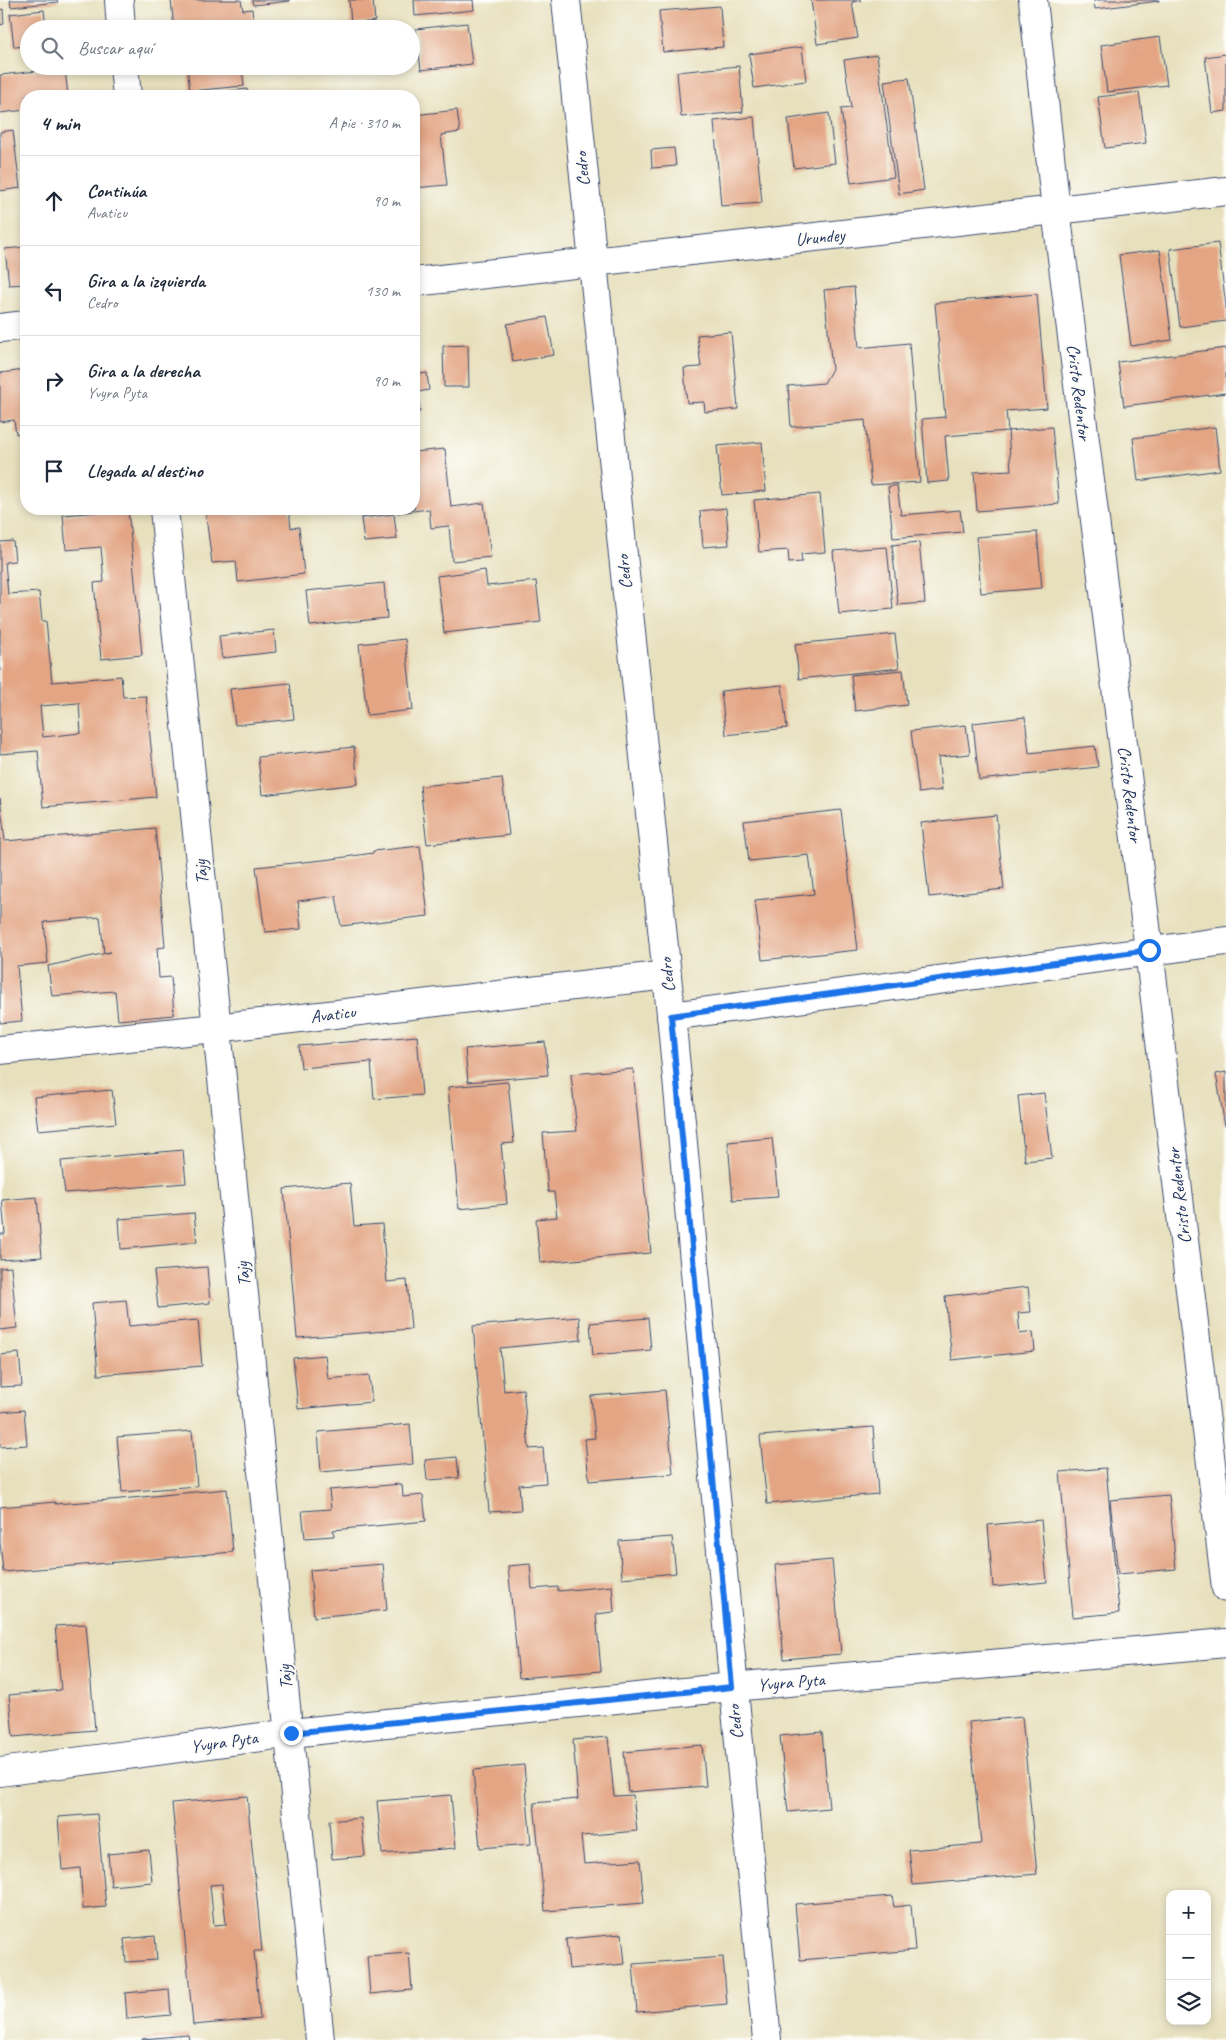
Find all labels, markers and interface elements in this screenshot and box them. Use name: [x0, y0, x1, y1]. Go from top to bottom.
search box: [20, 20, 420, 75]
icon: search: [38, 34, 66, 62]
text: Buscar aquí: [78, 36, 152, 60]
text: 4 min: [40, 110, 80, 136]
text: A pie · 310 m: [329, 113, 400, 133]
street label: Cedro: [569, 149, 594, 187]
text: Continúa: [87, 179, 146, 203]
icon: ahead: [40, 187, 68, 215]
text: 90 m: [373, 191, 400, 211]
text: Avaticu: [87, 203, 127, 223]
street label: Urundey: [794, 223, 847, 251]
text: Gira a la izquierda: [87, 269, 205, 293]
icon: left: [40, 277, 68, 305]
text: 130 m: [366, 281, 400, 301]
text: Cedro: [87, 293, 117, 313]
street label: Cristo Redentor: [1062, 343, 1096, 444]
text: Gira a la derecha: [87, 359, 200, 383]
icon: right: [40, 367, 68, 395]
text: 90 m: [373, 371, 400, 391]
text: Yvyra Pyta: [87, 383, 147, 403]
icon: arrive: [40, 457, 68, 485]
text: Llegada al destino: [87, 459, 203, 483]
street label: Cedro: [611, 552, 637, 590]
street label: Cristo Redentor: [1113, 745, 1147, 846]
street label: Tajy: [189, 857, 213, 885]
route start: [1138, 939, 1161, 962]
street label: Cedro: [654, 955, 680, 993]
street label: Avaticu: [309, 1000, 358, 1028]
street label: Cristo Redentor: [1162, 1144, 1196, 1245]
street label: Tajy: [231, 1259, 255, 1287]
street label: Tajy: [273, 1662, 297, 1690]
street label: Yvyra Pyta: [757, 1668, 827, 1696]
street label: Cedro: [722, 1702, 748, 1740]
route end: [280, 1722, 303, 1745]
street label: Yvyra Pyta: [189, 1726, 261, 1758]
map controls: [1166, 1890, 1211, 2025]
button: +: [1166, 1890, 1211, 1935]
button: −: [1166, 1935, 1211, 1980]
button: layers: [1166, 1980, 1211, 2025]

